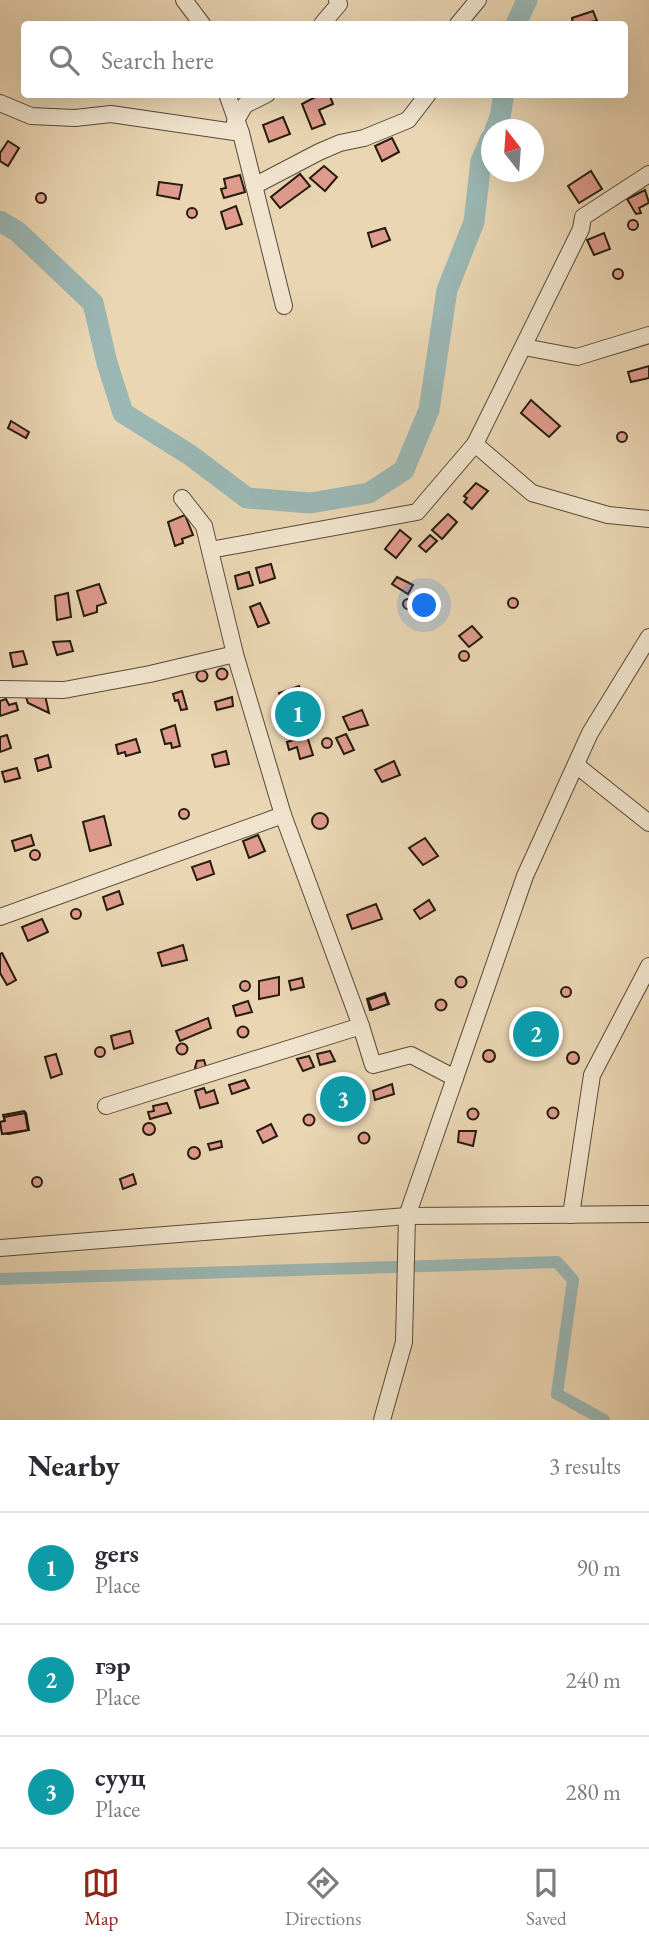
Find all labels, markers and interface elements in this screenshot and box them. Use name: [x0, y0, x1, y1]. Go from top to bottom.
search box: [21, 21, 628, 98]
icon: search: [45, 41, 83, 79]
text: Search here: [101, 43, 214, 77]
north arrow: [481, 119, 544, 182]
your location: [407, 588, 441, 622]
pin: 1: [275, 688, 321, 740]
pin: 2: [513, 1008, 559, 1060]
pin: 3: [320, 1073, 366, 1125]
text: Nearby: [28, 1446, 120, 1485]
text: 3 results: [549, 1451, 621, 1481]
text: gers: [95, 1536, 139, 1570]
text: 1: [45, 1553, 57, 1583]
text: 90 m: [576, 1553, 621, 1583]
text: Place: [95, 1570, 140, 1600]
text: гэр: [95, 1648, 131, 1682]
text: 2: [45, 1665, 57, 1695]
text: 240 m: [565, 1665, 621, 1695]
text: Place: [95, 1682, 140, 1712]
text: сууц: [95, 1760, 146, 1794]
text: 3: [45, 1777, 57, 1807]
text: 280 m: [565, 1777, 621, 1807]
text: Place: [95, 1794, 140, 1824]
tab: Map: [82, 1864, 120, 1931]
tab: Directions: [285, 1864, 361, 1931]
tab: Saved: [526, 1864, 567, 1931]

